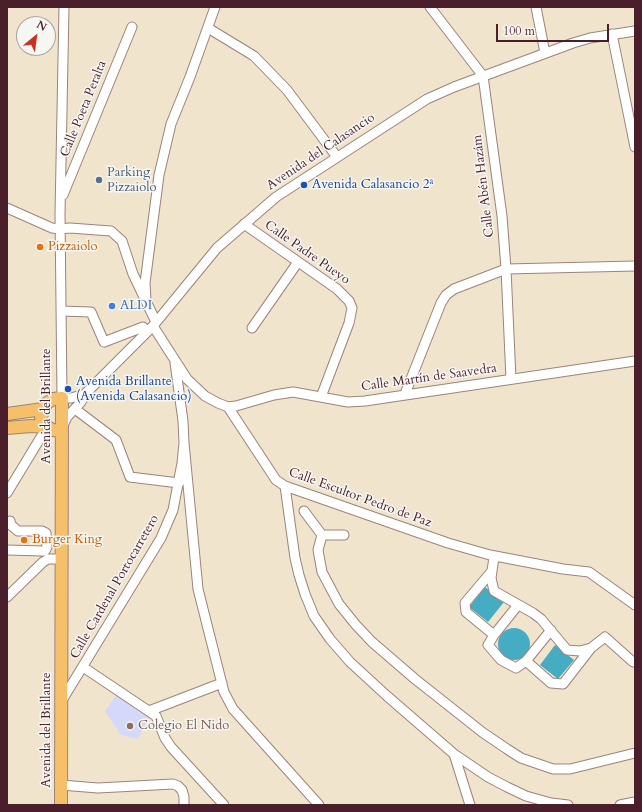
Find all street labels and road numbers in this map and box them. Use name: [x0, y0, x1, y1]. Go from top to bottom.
street label: Calle Poeta Peralta: [58, 59, 110, 159]
street label: Avenida del Calasancio: [264, 110, 378, 194]
street label: Calle Abén Hazám: [470, 134, 498, 238]
street label: Calle Padre Pueyo: [261, 218, 353, 288]
street label: Avenida del Brillante: [39, 348, 55, 464]
street label: Calle Martín de Saavedra: [360, 361, 498, 395]
street label: Calle Escultor Pedro de Paz: [286, 465, 434, 531]
street label: Calle Cardenal Portocarretero: [67, 512, 163, 662]
street label: Avenida del Brillante: [39, 672, 55, 788]

